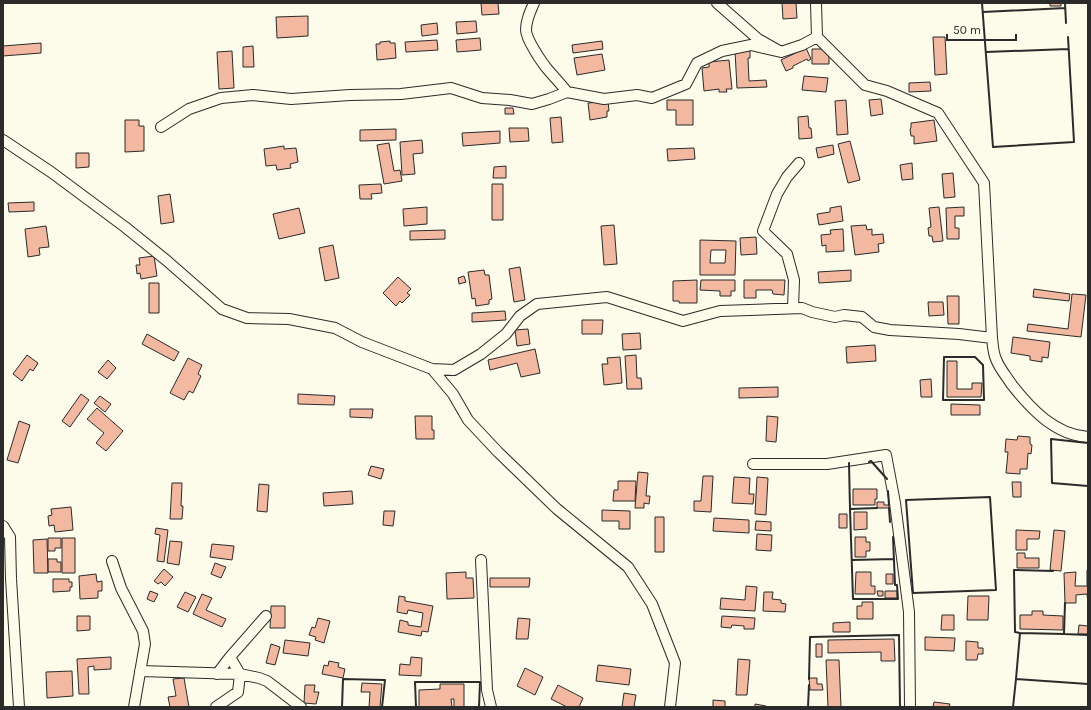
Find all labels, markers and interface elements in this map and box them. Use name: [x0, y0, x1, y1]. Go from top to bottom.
scale bar: [947, 16, 1016, 42]
text: 50 m: [953, 23, 981, 37]

